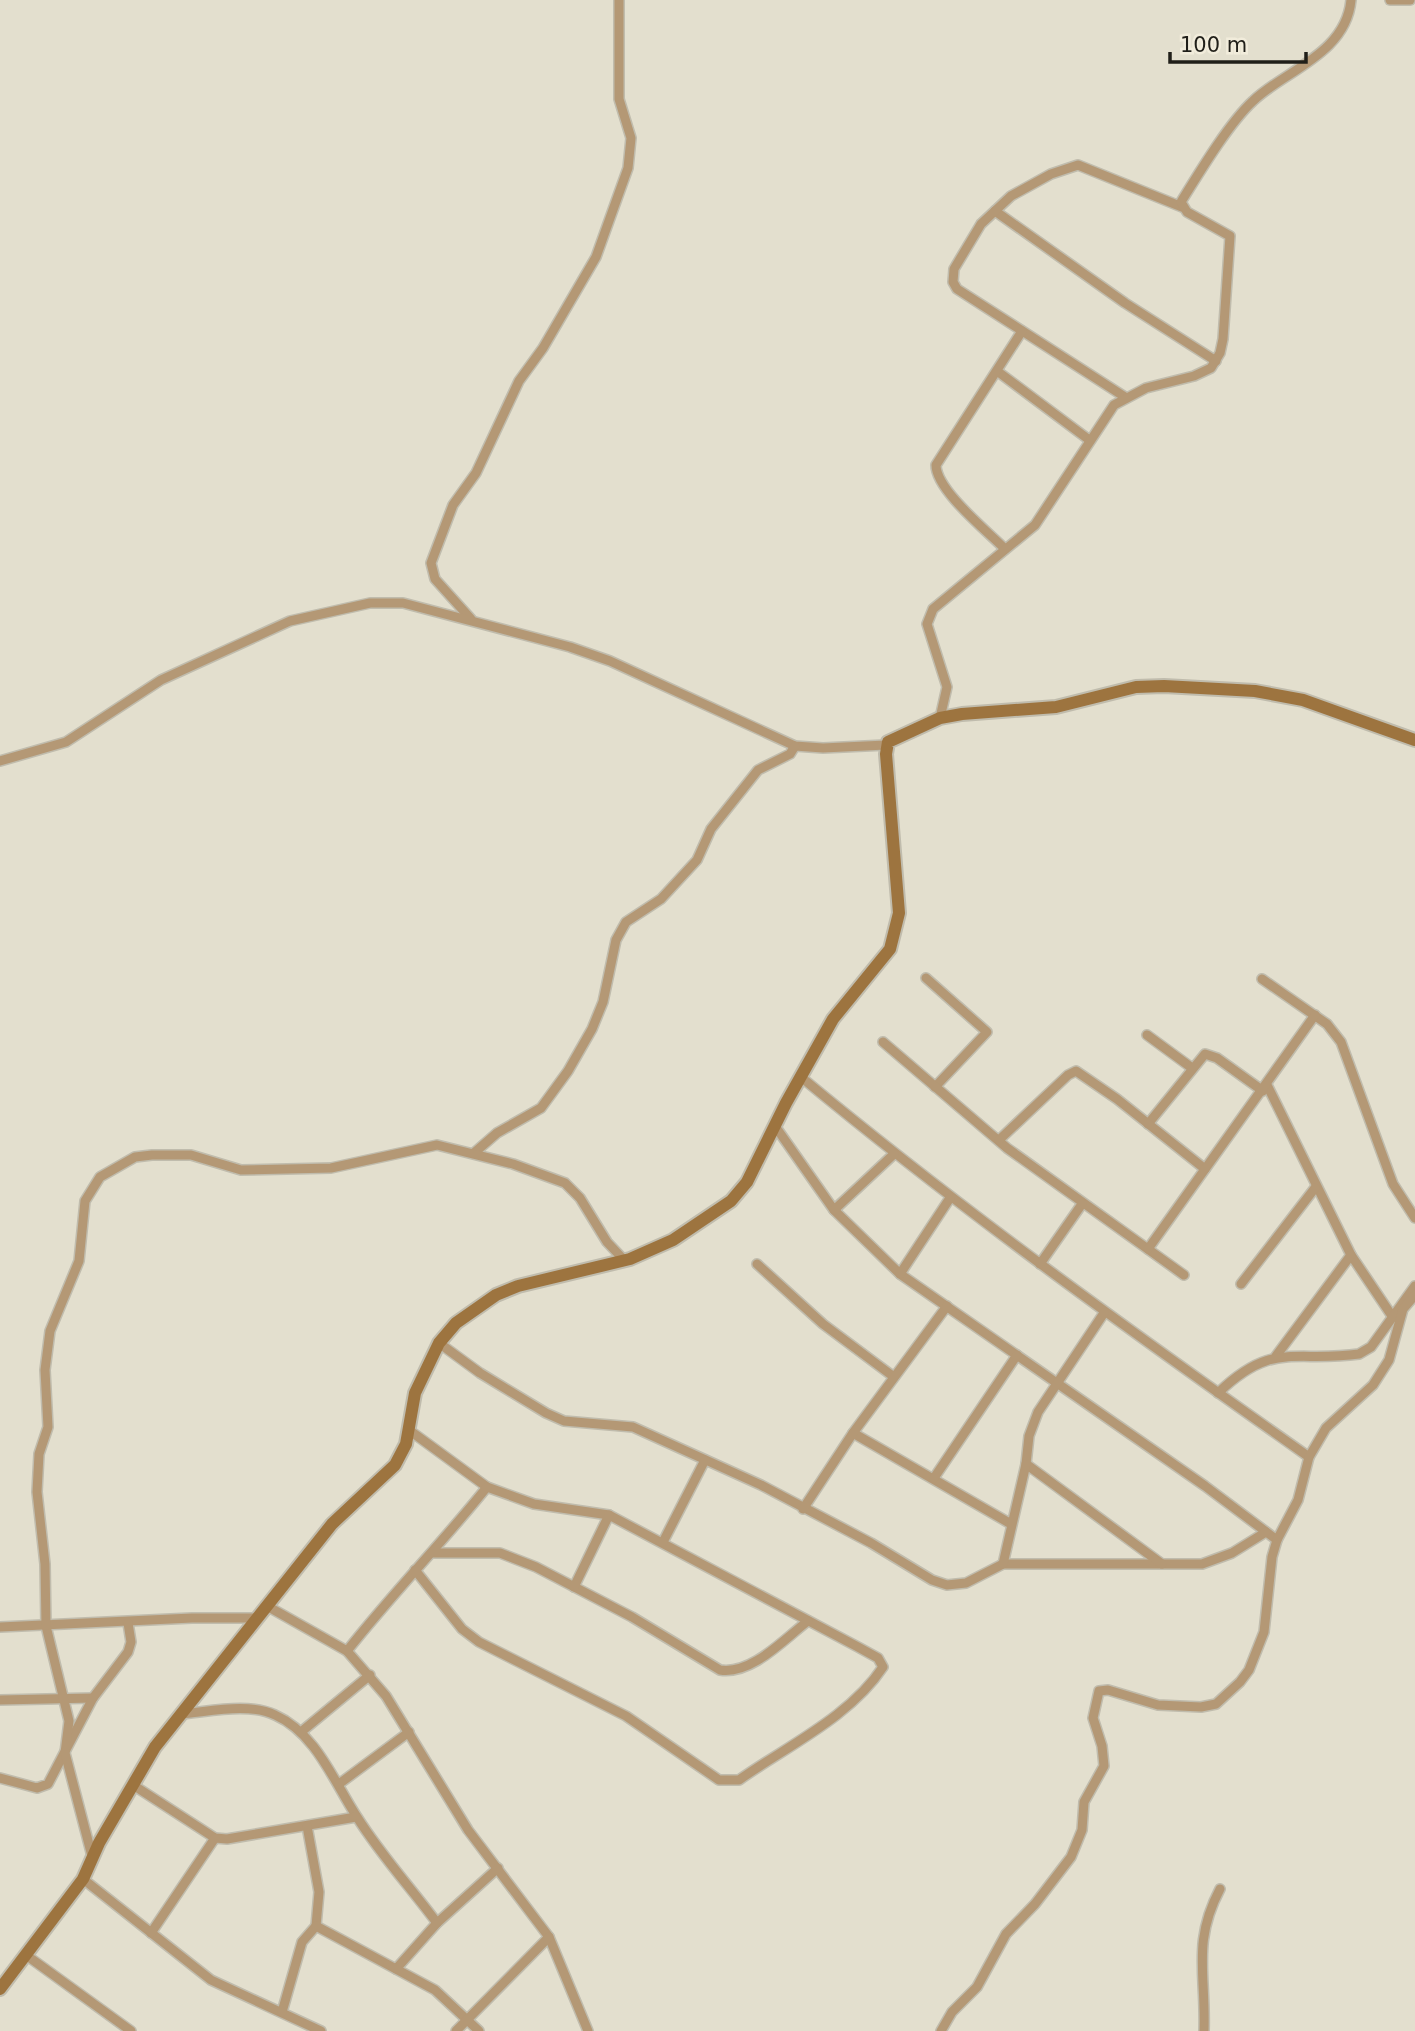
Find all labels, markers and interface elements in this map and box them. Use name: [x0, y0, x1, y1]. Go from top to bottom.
scale bar: [1170, 21, 1306, 65]
text: 100 m: [1180, 33, 1247, 57]

